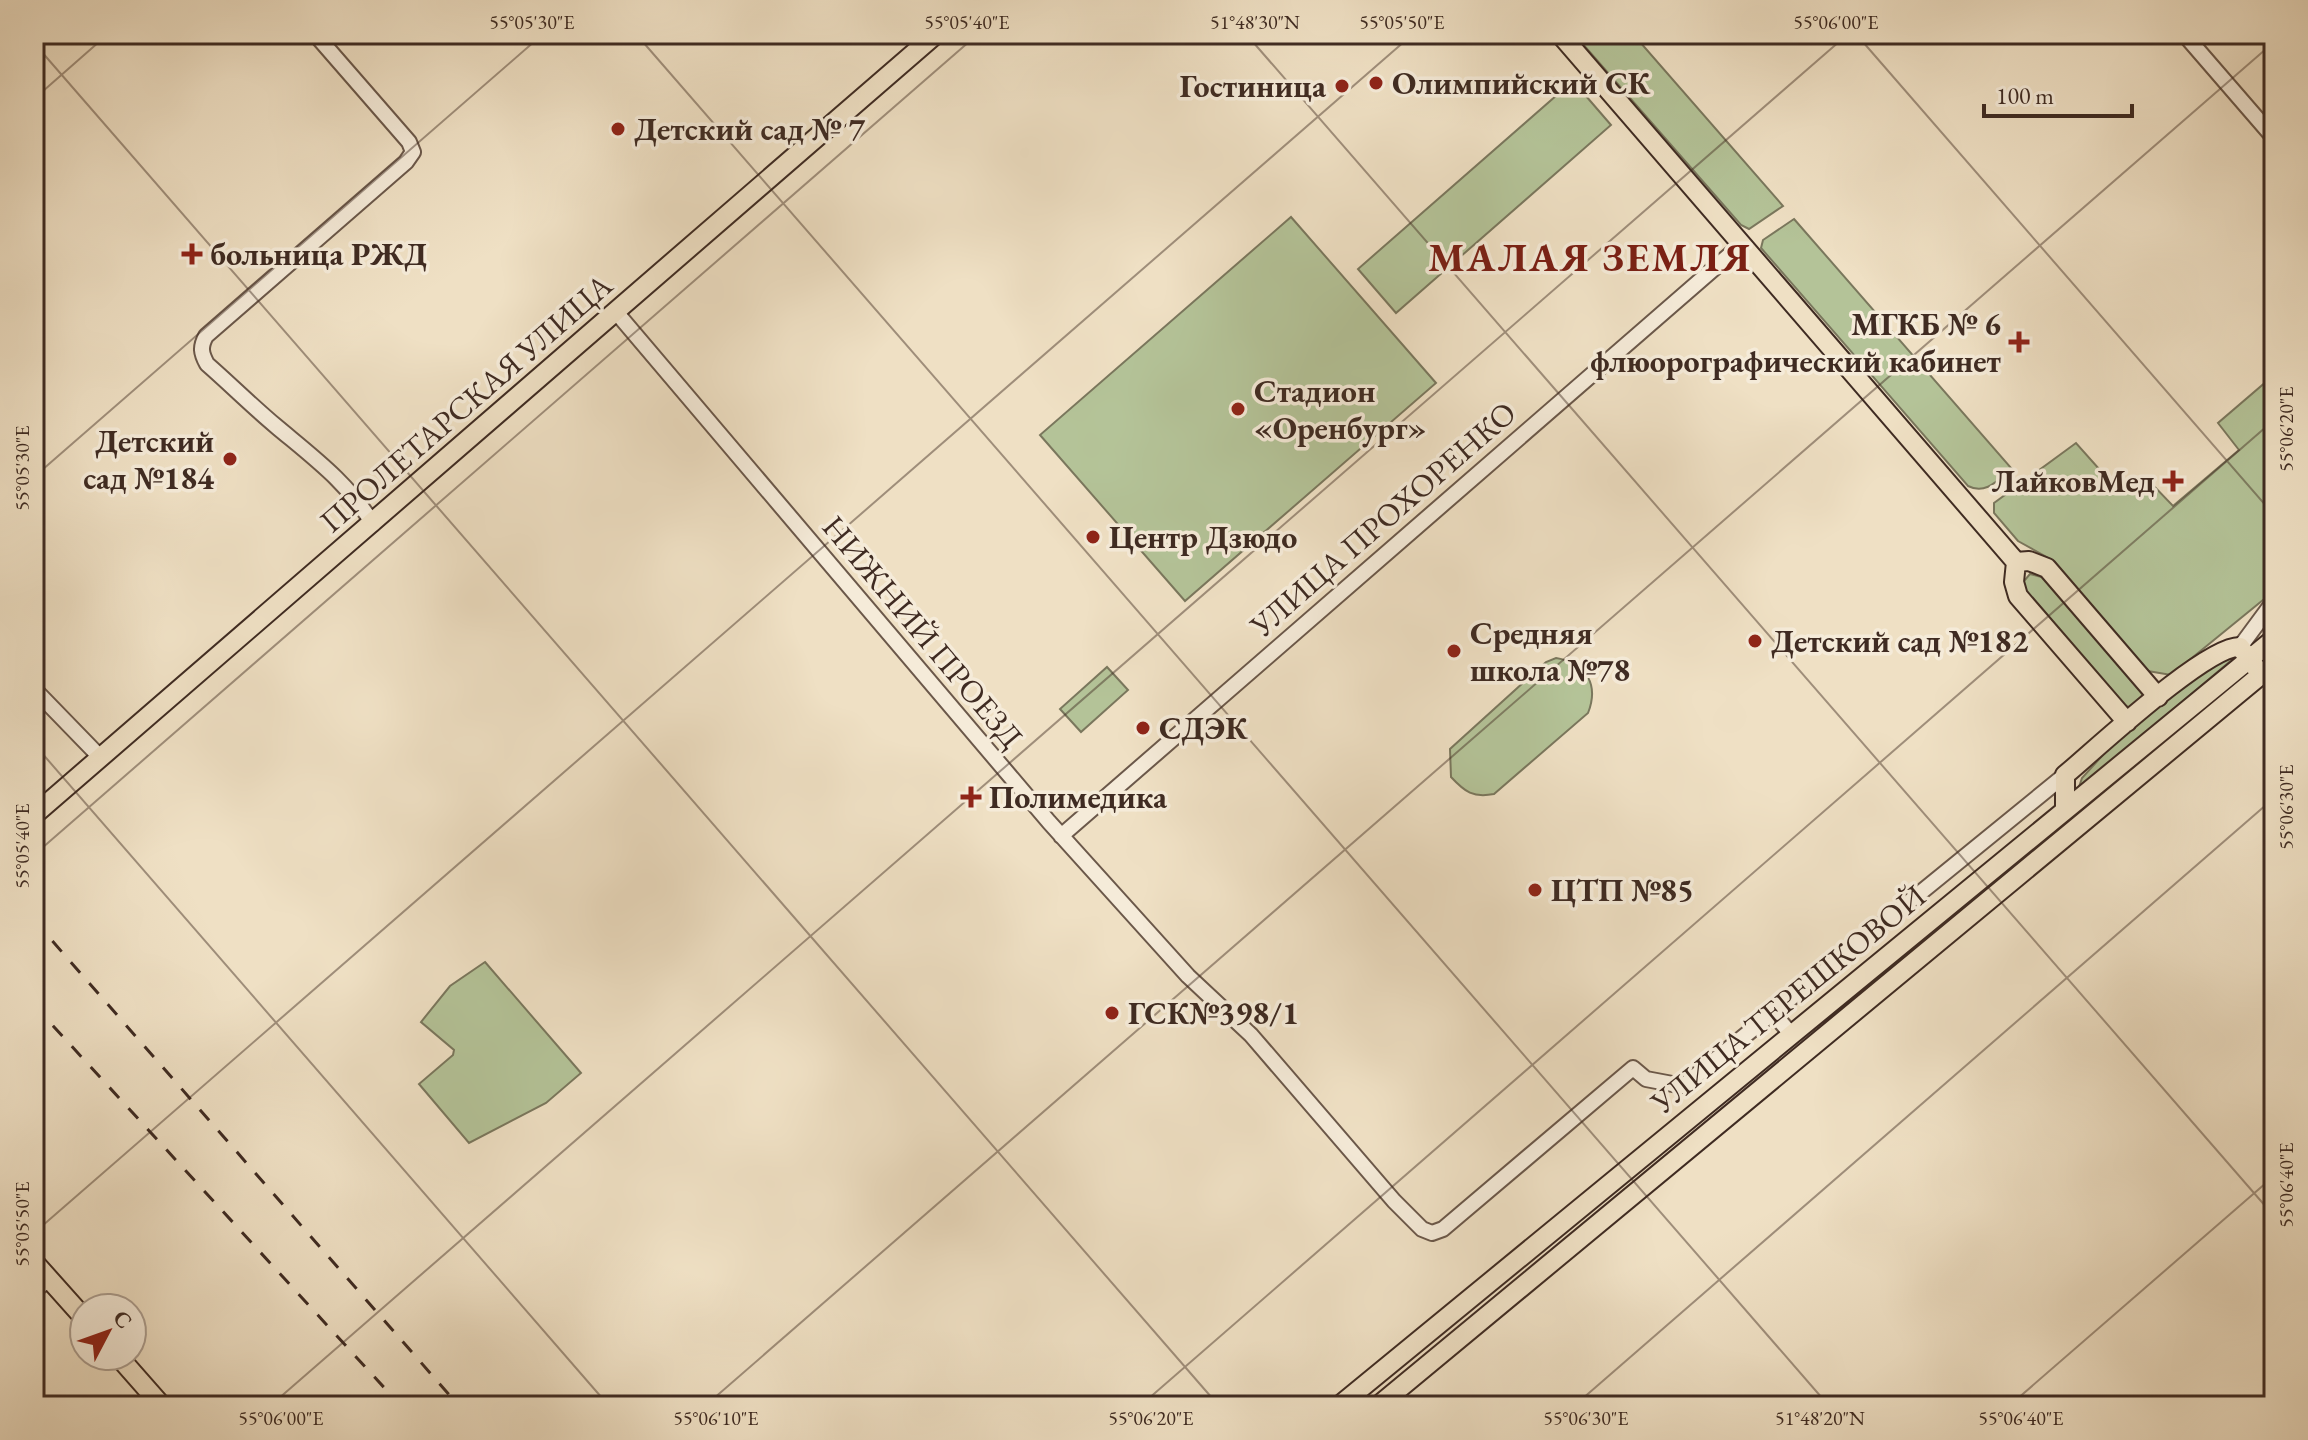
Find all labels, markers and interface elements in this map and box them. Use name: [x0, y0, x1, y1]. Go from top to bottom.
text: 55°05'30"E: [489, 9, 575, 35]
text: 55°05'40"E: [924, 9, 1010, 35]
text: 51°48'30"N: [1210, 9, 1300, 35]
text: 55°05'50"E: [1359, 9, 1445, 35]
text: 55°06'00"E: [1793, 9, 1879, 35]
place label: Олимпийский СК: [1392, 62, 1651, 104]
place label: Гостиница: [1180, 65, 1327, 107]
scale bar: [1984, 68, 2132, 118]
marker: Олимпийский СК: [1367, 74, 1385, 92]
marker: Гостиница: [1333, 77, 1351, 95]
text: 100 m: [1996, 80, 2054, 111]
place label: Детский сад № 7: [634, 108, 865, 150]
marker: Детский сад № 7: [609, 120, 627, 138]
district label: МАЛАЯ ЗЕМЛЯ: [1428, 231, 1752, 283]
place label: больница РЖД: [210, 233, 427, 275]
marker: больница РЖД: [181, 243, 203, 265]
street label: ПРОЛЕТАРСКАЯ УЛИЦА: [311, 264, 622, 542]
place label: МГКБ № 6 флюорографический кабинет: [1590, 303, 2002, 382]
marker: МГКБ № 6 флюорографический кабинет: [2008, 331, 2030, 353]
place label: Стадион «Оренбург»: [1254, 370, 1426, 449]
text: 55°06'20"E: [2273, 386, 2299, 472]
street label: УЛИЦА ПРОХОРЕНКО: [1240, 392, 1525, 647]
marker: Стадион «Оренбург»: [1229, 400, 1247, 418]
place label: Детский сад №184: [83, 420, 215, 499]
text: 55°05'30"E: [9, 425, 35, 511]
marker: Детский сад №184: [221, 450, 239, 468]
place label: ЛайковМед: [1992, 460, 2155, 502]
marker: ЛайковМед: [2162, 470, 2184, 492]
street label: НИЖНИЙ ПРОЕЗД: [813, 507, 1033, 757]
place label: Центр Дзюдо: [1109, 516, 1297, 558]
marker: Центр Дзюдо: [1084, 528, 1102, 546]
place label: Средняя школа №78: [1470, 612, 1630, 691]
place label: Детский сад №182: [1771, 620, 2028, 662]
marker: Детский сад №182: [1746, 632, 1764, 650]
marker: Средняя школа №78: [1445, 642, 1463, 660]
place label: СДЭК: [1159, 707, 1248, 749]
marker: СДЭК: [1134, 719, 1152, 737]
text: 55°06'30"E: [2273, 764, 2299, 850]
place label: Полимедика: [989, 776, 1168, 818]
marker: Полимедика: [960, 786, 982, 808]
text: 55°05'40"E: [9, 803, 35, 889]
place label: ЦТП №85: [1551, 869, 1694, 911]
street label: УЛИЦА ТЕРЕШКОВОЙ: [1641, 875, 1934, 1123]
marker: ЦТП №85: [1526, 881, 1544, 899]
place label: ГСК№398/1: [1128, 992, 1299, 1034]
marker: ГСК№398/1: [1103, 1004, 1121, 1022]
text: 55°06'40"E: [2273, 1142, 2299, 1228]
text: 55°05'50"E: [9, 1181, 35, 1267]
north arrow: [68, 1292, 148, 1372]
text: С: [107, 1304, 139, 1335]
text: 55°06'00"E: [238, 1405, 324, 1431]
text: 55°06'10"E: [673, 1405, 759, 1431]
text: 55°06'20"E: [1108, 1405, 1194, 1431]
text: 55°06'30"E: [1543, 1405, 1629, 1431]
text: 51°48'20"N: [1775, 1405, 1865, 1431]
text: 55°06'40"E: [1978, 1405, 2064, 1431]

